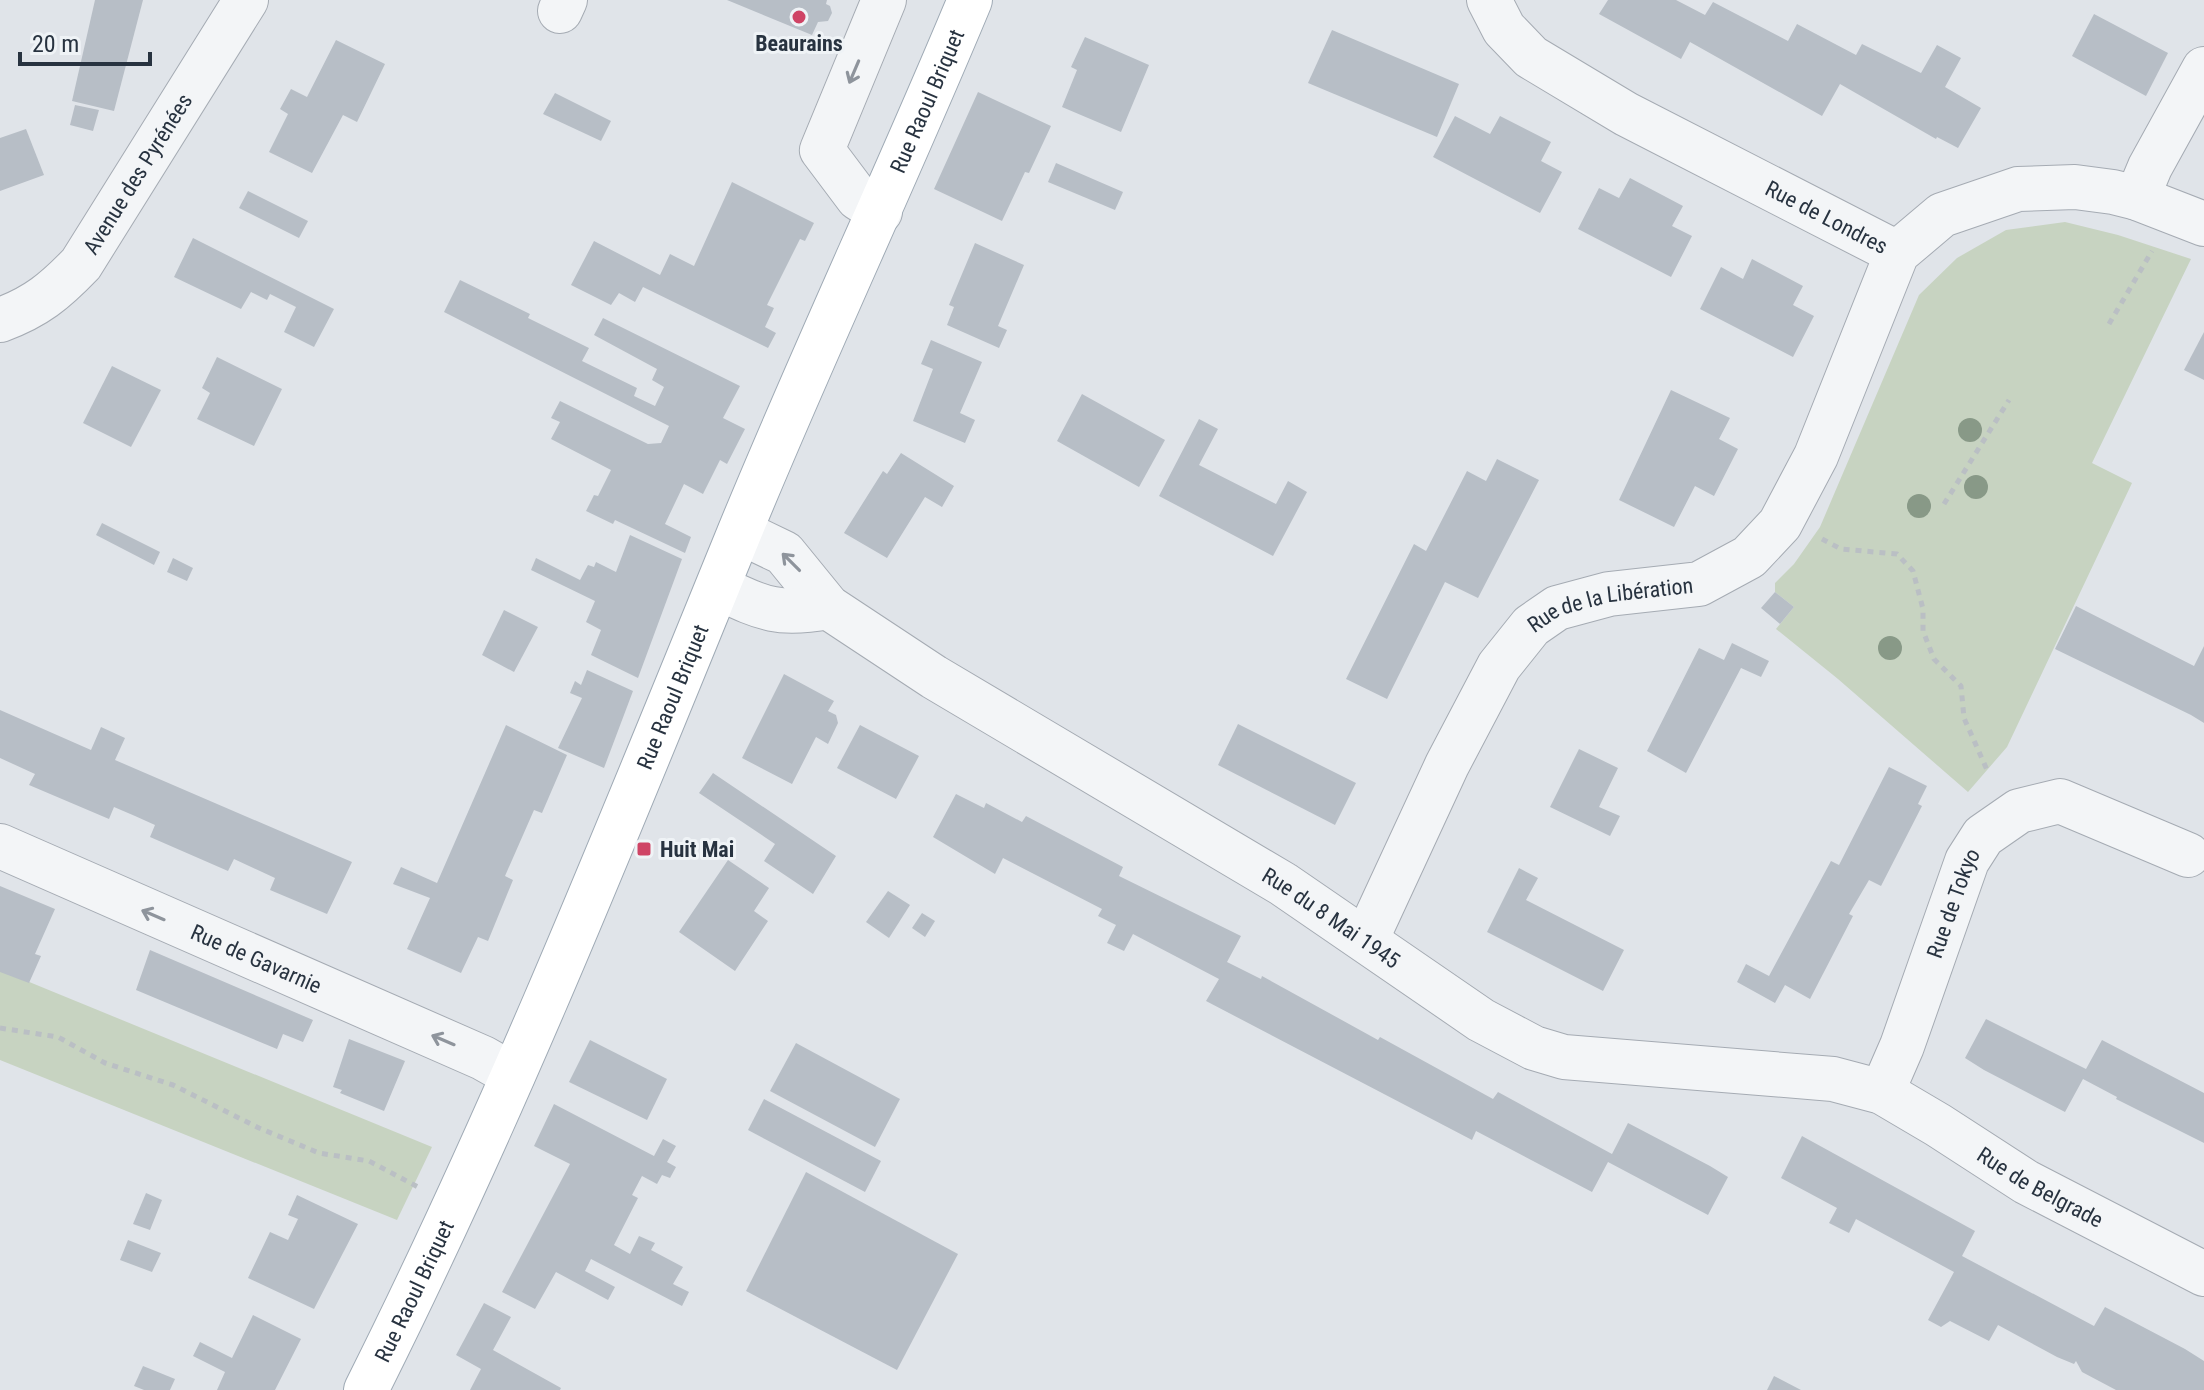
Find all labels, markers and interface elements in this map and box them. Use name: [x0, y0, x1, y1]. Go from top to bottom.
marker: Beaurains: [790, 8, 808, 26]
scale bar: [20, 16, 150, 66]
street label: Rue Raoul Briquet: [885, 26, 969, 177]
text: 20 m: [32, 30, 79, 58]
place label: Beaurains: [755, 31, 843, 56]
one-way arrow: [846, 59, 861, 84]
street label: Avenue des Pyrénées: [78, 89, 197, 259]
street label: Rue de Londres: [1761, 176, 1892, 259]
one-way arrow: [781, 552, 801, 571]
street label: Rue de la Libération: [1523, 573, 1694, 638]
street label: Rue Raoul Briquet: [632, 621, 713, 773]
place label: Huit Mai: [660, 837, 734, 862]
marker: Huit Mai: [635, 840, 653, 858]
street label: Rue de Tokyo: [1922, 843, 1985, 961]
street label: Rue du 8 Mai 1945: [1258, 863, 1405, 974]
one-way arrow: [141, 906, 166, 921]
street label: Rue de Gavarnie: [187, 919, 325, 999]
one-way arrow: [431, 1032, 456, 1047]
street label: Rue de Belgrade: [1973, 1142, 2107, 1233]
street label: Rue Raoul Briquet: [370, 1216, 459, 1366]

